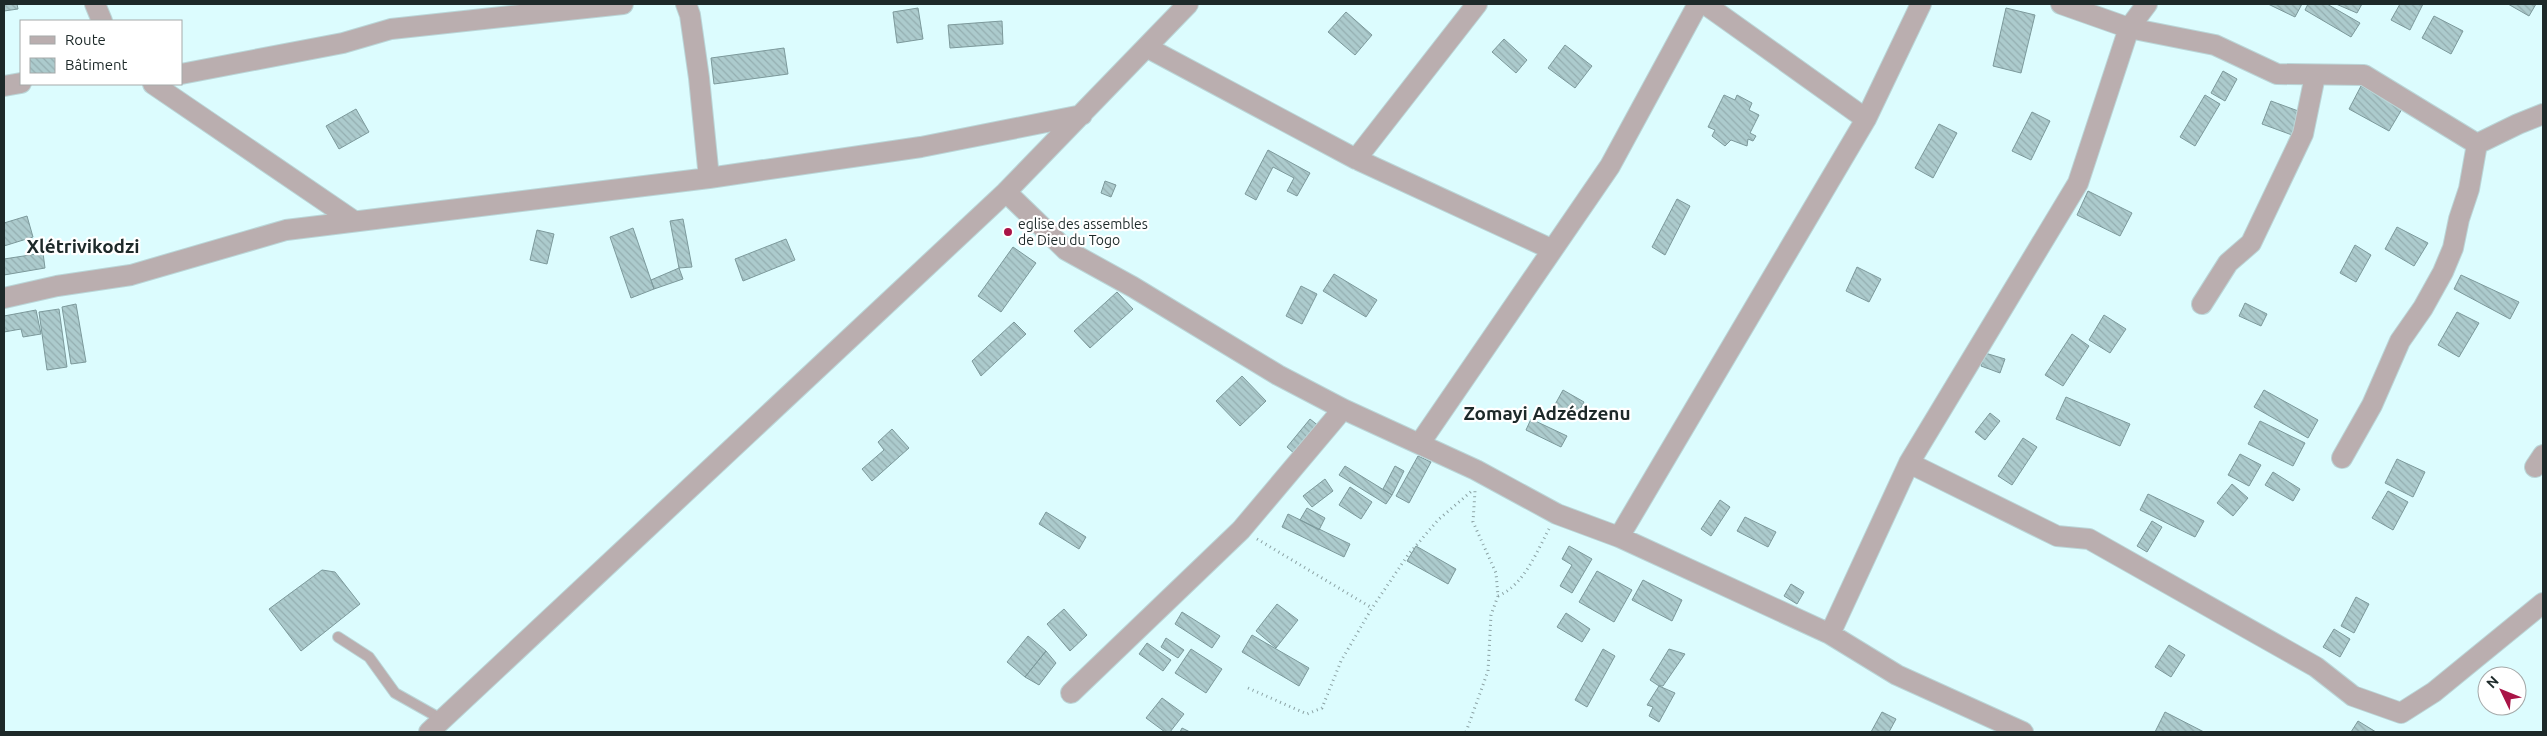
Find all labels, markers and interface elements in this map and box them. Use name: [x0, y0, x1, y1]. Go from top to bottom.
legend: [20, 20, 182, 85]
text: Route: [65, 31, 106, 48]
text: Bâtiment: [65, 56, 128, 73]
place label: eglise des assembles de Dieu du Togo: [1018, 216, 1148, 248]
marker: eglise des assembles de Dieu du Togo: [1002, 226, 1014, 238]
district label: Xlétrivikodzi: [26, 235, 140, 257]
district label: Zomayi Adzédzenu: [1463, 402, 1631, 424]
north arrow: [2477, 666, 2527, 716]
text: N: [2483, 673, 2502, 691]

